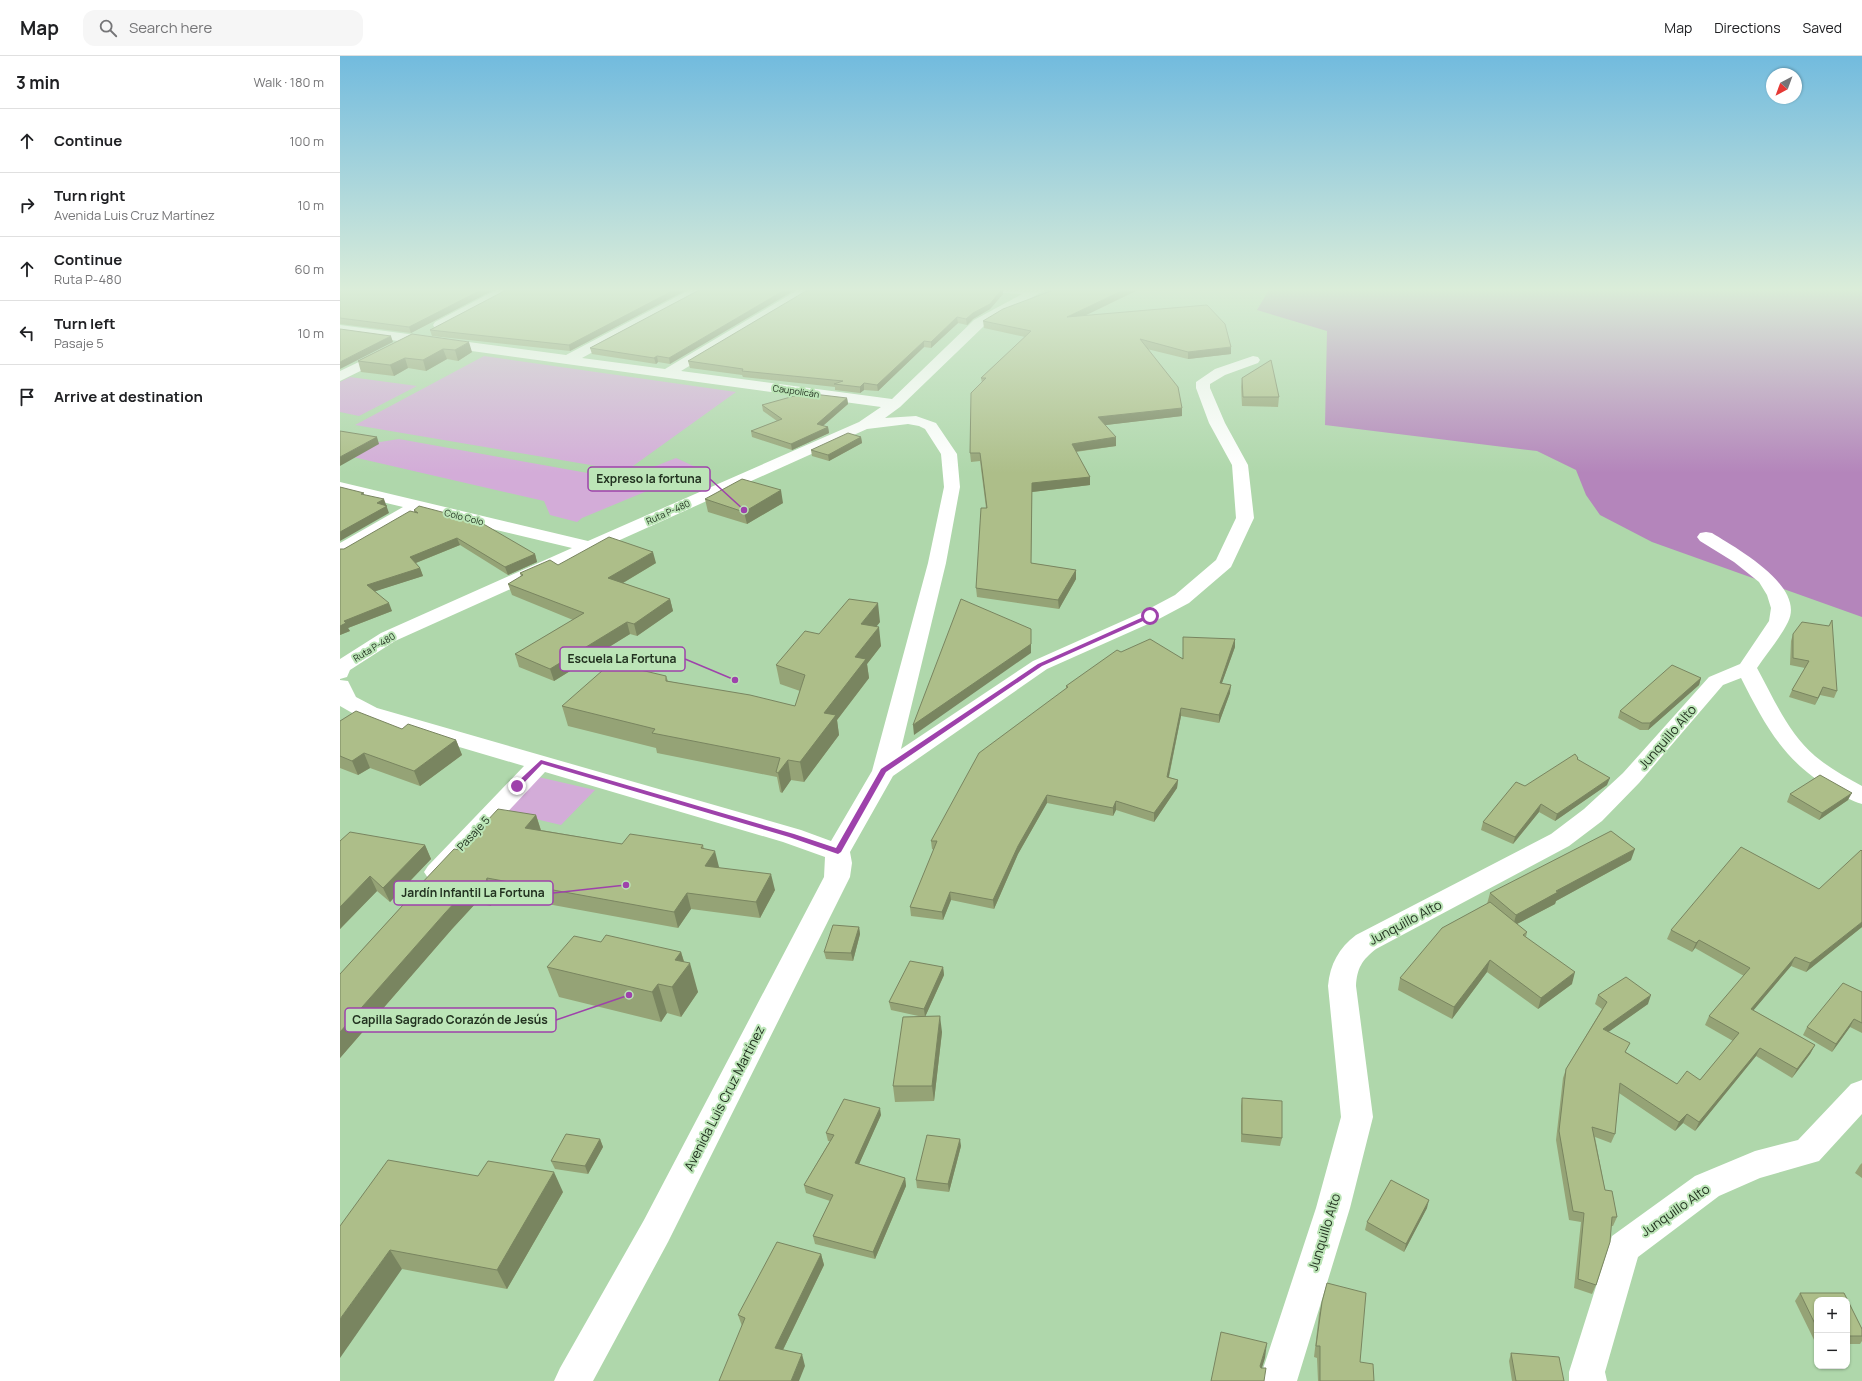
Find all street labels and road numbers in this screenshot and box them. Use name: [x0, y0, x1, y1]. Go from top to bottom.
street label: Caupolicán: [772, 381, 820, 401]
street label: Ruta P-480: [644, 497, 692, 527]
street label: Colo Colo: [443, 506, 485, 528]
street label: Ruta P-480: [351, 629, 397, 665]
street label: Junquillo Alto: [1634, 701, 1700, 773]
street label: Pasaje 5: [453, 812, 493, 854]
street label: Junquillo Alto: [1365, 895, 1445, 949]
street label: Avenida Luis Cruz Martínez: [679, 1022, 769, 1174]
street label: Junquillo Alto: [1637, 1179, 1713, 1240]
street label: Junquillo Alto: [1304, 1191, 1344, 1273]

